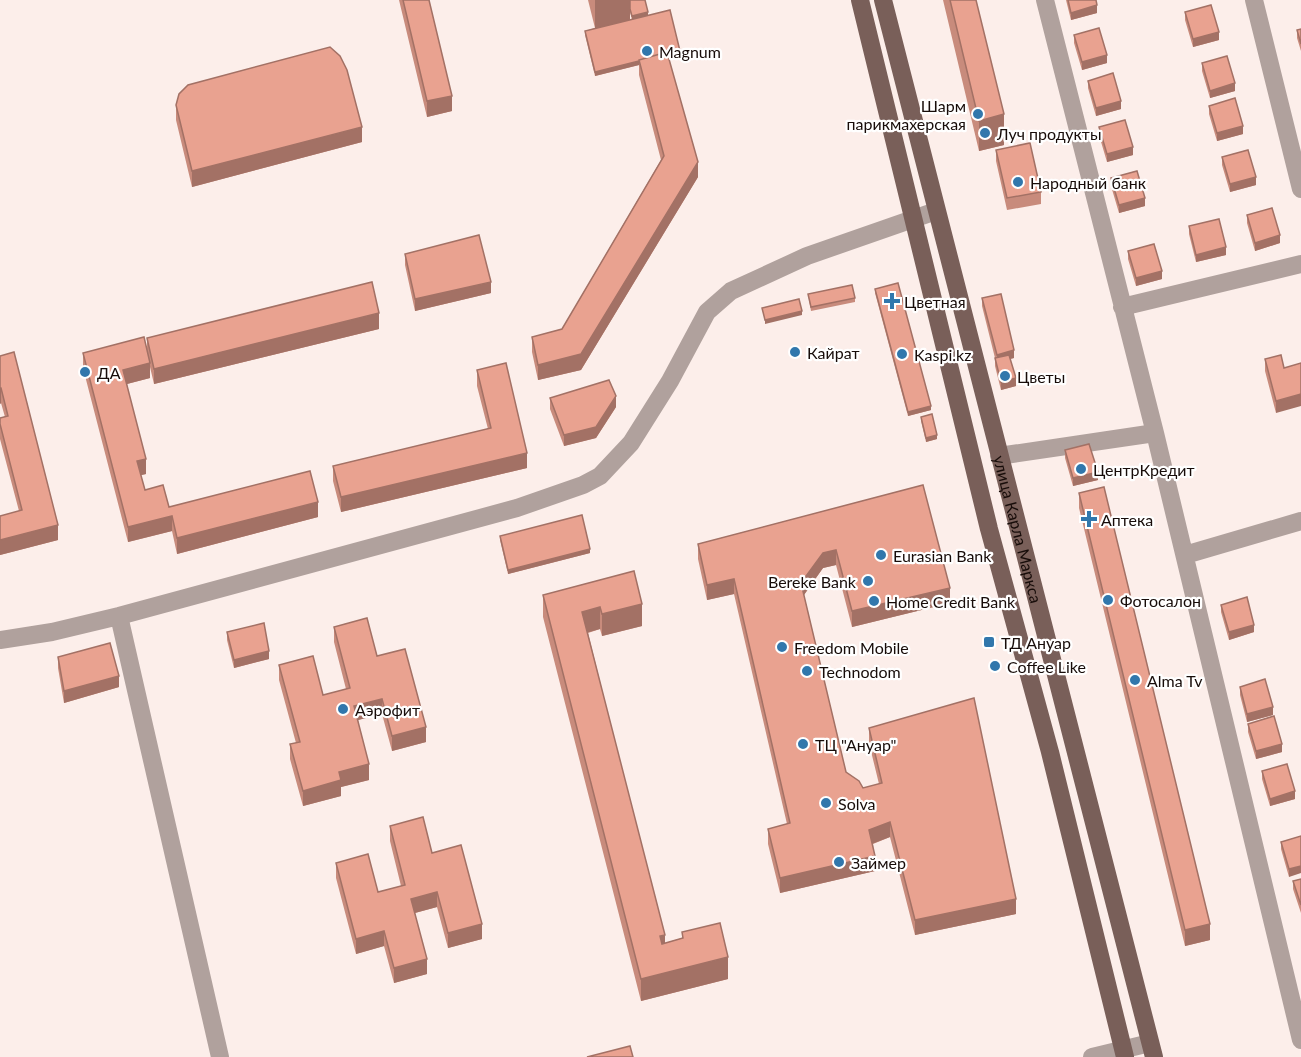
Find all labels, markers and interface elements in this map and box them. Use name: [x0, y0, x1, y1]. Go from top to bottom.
place label: Magnum: [659, 42, 721, 61]
marker: Magnum: [640, 44, 654, 58]
place label: Шарм парикмахерская: [847, 96, 966, 133]
marker: Шарм парикмахерская: [971, 107, 985, 121]
place label: Луч продукты: [996, 124, 1101, 143]
marker: Луч продукты: [978, 126, 992, 140]
place label: Народный банк: [1030, 173, 1147, 192]
marker: Народный банк: [1011, 175, 1025, 189]
place label: Цветная: [904, 292, 966, 311]
marker: Цветная: [885, 294, 899, 308]
place label: Кайрат: [807, 343, 860, 362]
marker: Кайрат: [788, 345, 802, 359]
place label: Kaspi.kz: [914, 345, 971, 364]
marker: Kaspi.kz: [895, 347, 909, 361]
place label: ДА: [97, 363, 121, 382]
marker: ДА: [78, 365, 92, 379]
place label: Цветы: [1017, 367, 1065, 386]
marker: Цветы: [998, 369, 1012, 383]
street label: улица Карла Маркса: [991, 453, 1047, 605]
place label: ЦентрКредит: [1093, 460, 1195, 479]
marker: ЦентрКредит: [1074, 462, 1088, 476]
place label: Аптека: [1101, 510, 1153, 529]
marker: Аптека: [1082, 512, 1096, 526]
place label: Eurasian Bank: [893, 546, 992, 565]
marker: Eurasian Bank: [874, 548, 888, 562]
place label: Bereke Bank: [768, 572, 857, 591]
marker: Bereke Bank: [861, 574, 875, 588]
place label: Фотосалон: [1120, 591, 1201, 610]
place label: Home Credit Bank: [886, 592, 1016, 611]
marker: Фотосалон: [1101, 593, 1115, 607]
marker: Home Credit Bank: [867, 594, 881, 608]
place label: ТД Ануар: [1001, 633, 1071, 652]
marker: ТД Ануар: [982, 635, 996, 649]
place label: Freedom Mobile: [794, 638, 909, 657]
marker: Freedom Mobile: [775, 640, 789, 654]
place label: Coffee Like: [1007, 657, 1086, 676]
marker: Coffee Like: [988, 659, 1002, 673]
place label: Technodom: [819, 662, 901, 681]
marker: Technodom: [800, 664, 814, 678]
place label: Alma Tv: [1147, 671, 1203, 690]
marker: Alma Tv: [1128, 673, 1142, 687]
place label: Аэрофит: [355, 700, 420, 719]
marker: Аэрофит: [336, 702, 350, 716]
place label: ТЦ "Ануар": [815, 735, 897, 754]
marker: ТЦ "Ануар": [796, 737, 810, 751]
place label: Solva: [838, 794, 876, 813]
marker: Solva: [819, 796, 833, 810]
place label: Займер: [851, 853, 906, 872]
marker: Займер: [832, 855, 846, 869]

